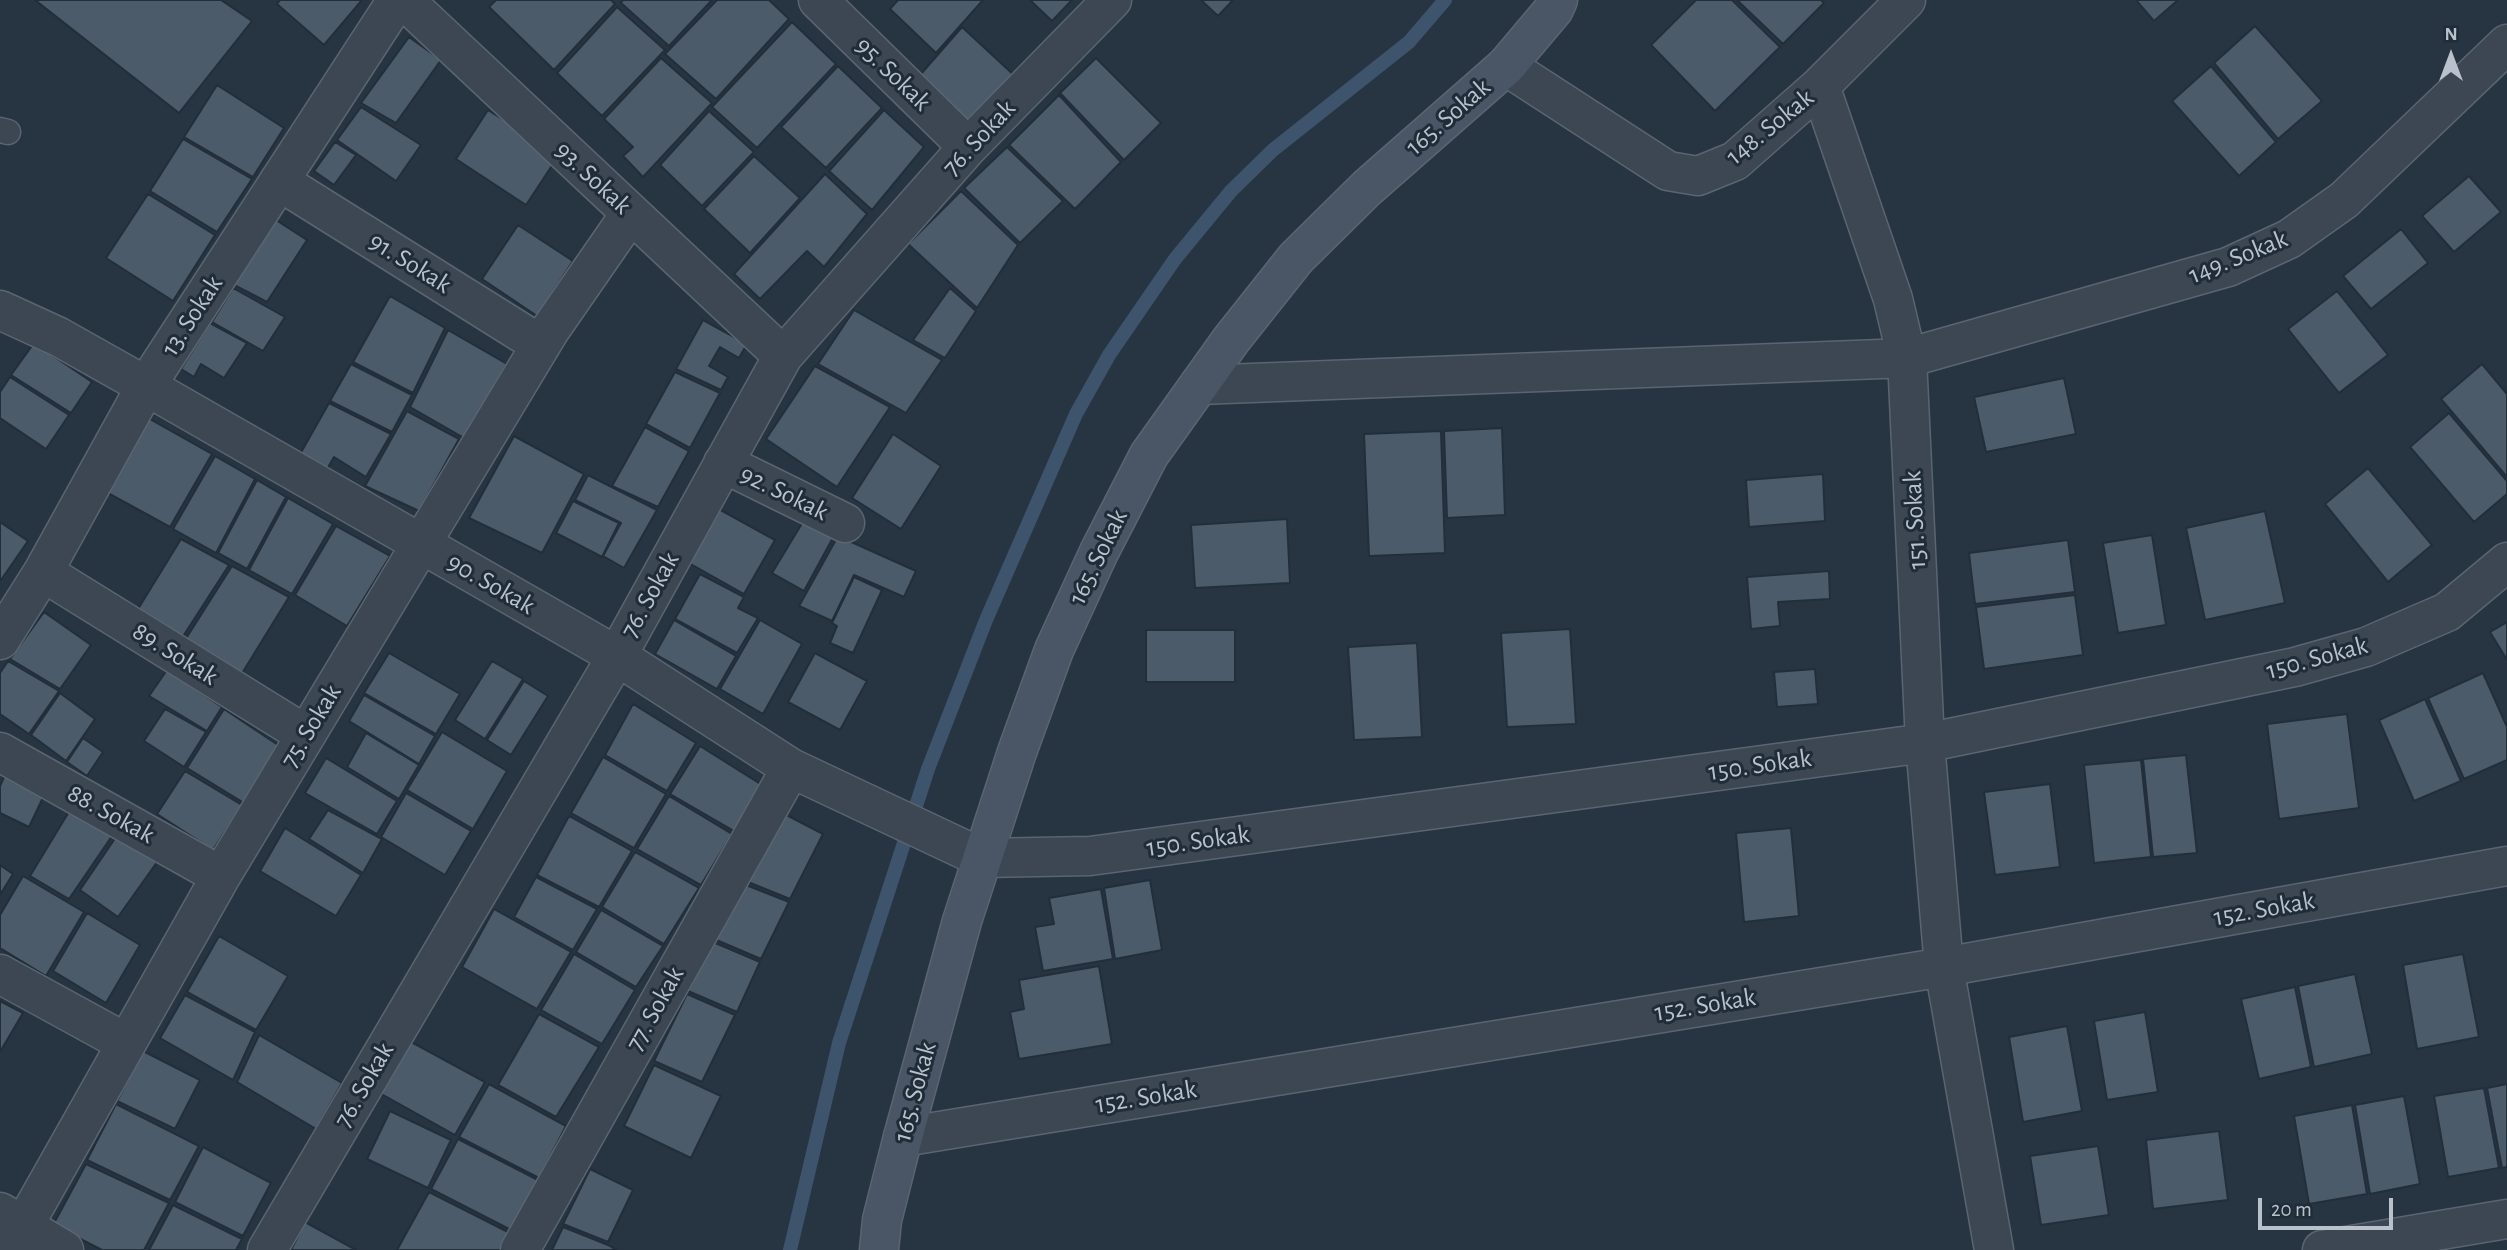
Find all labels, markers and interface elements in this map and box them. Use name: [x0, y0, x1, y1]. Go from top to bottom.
north arrow: [2416, 21, 2486, 91]
text: N: [2444, 25, 2458, 44]
street label: 95. Sokak: [849, 30, 937, 118]
street label: 165. Sokak: [1399, 72, 1497, 162]
street label: 148. Sokak: [1720, 82, 1820, 172]
street label: 76. Sokak: [936, 93, 1022, 183]
street label: 93. Sokak: [548, 135, 638, 221]
street label: 149. Sokak: [2184, 223, 2292, 291]
street label: 91. Sokak: [363, 226, 457, 300]
street label: 13. Sokak: [155, 270, 229, 362]
street label: 92. Sokak: [735, 458, 833, 528]
street label: 151. Sokak: [1897, 470, 1933, 570]
street label: 165. Sokak: [1062, 504, 1134, 610]
street label: 90. Sokak: [442, 547, 540, 621]
street label: 76. Sokak: [614, 547, 686, 643]
street label: 89. Sokak: [127, 616, 223, 692]
street label: 150. Sokak: [2263, 630, 2371, 686]
street label: 75. Sokak: [274, 679, 348, 773]
street label: 150. Sokak: [1707, 742, 1813, 788]
street label: 88. Sokak: [62, 777, 160, 851]
street label: 150. Sokak: [1145, 818, 1251, 864]
street label: 152. Sokak: [2211, 885, 2317, 933]
street label: 77. Sokak: [619, 961, 691, 1057]
street label: 152. Sokak: [1652, 982, 1758, 1028]
street label: 76. Sokak: [327, 1037, 401, 1133]
street label: 165. Sokak: [887, 1039, 943, 1145]
street label: 152. Sokak: [1093, 1074, 1199, 1120]
scale bar: [2262, 1184, 2397, 1228]
text: 20 m: [2271, 1199, 2312, 1220]

